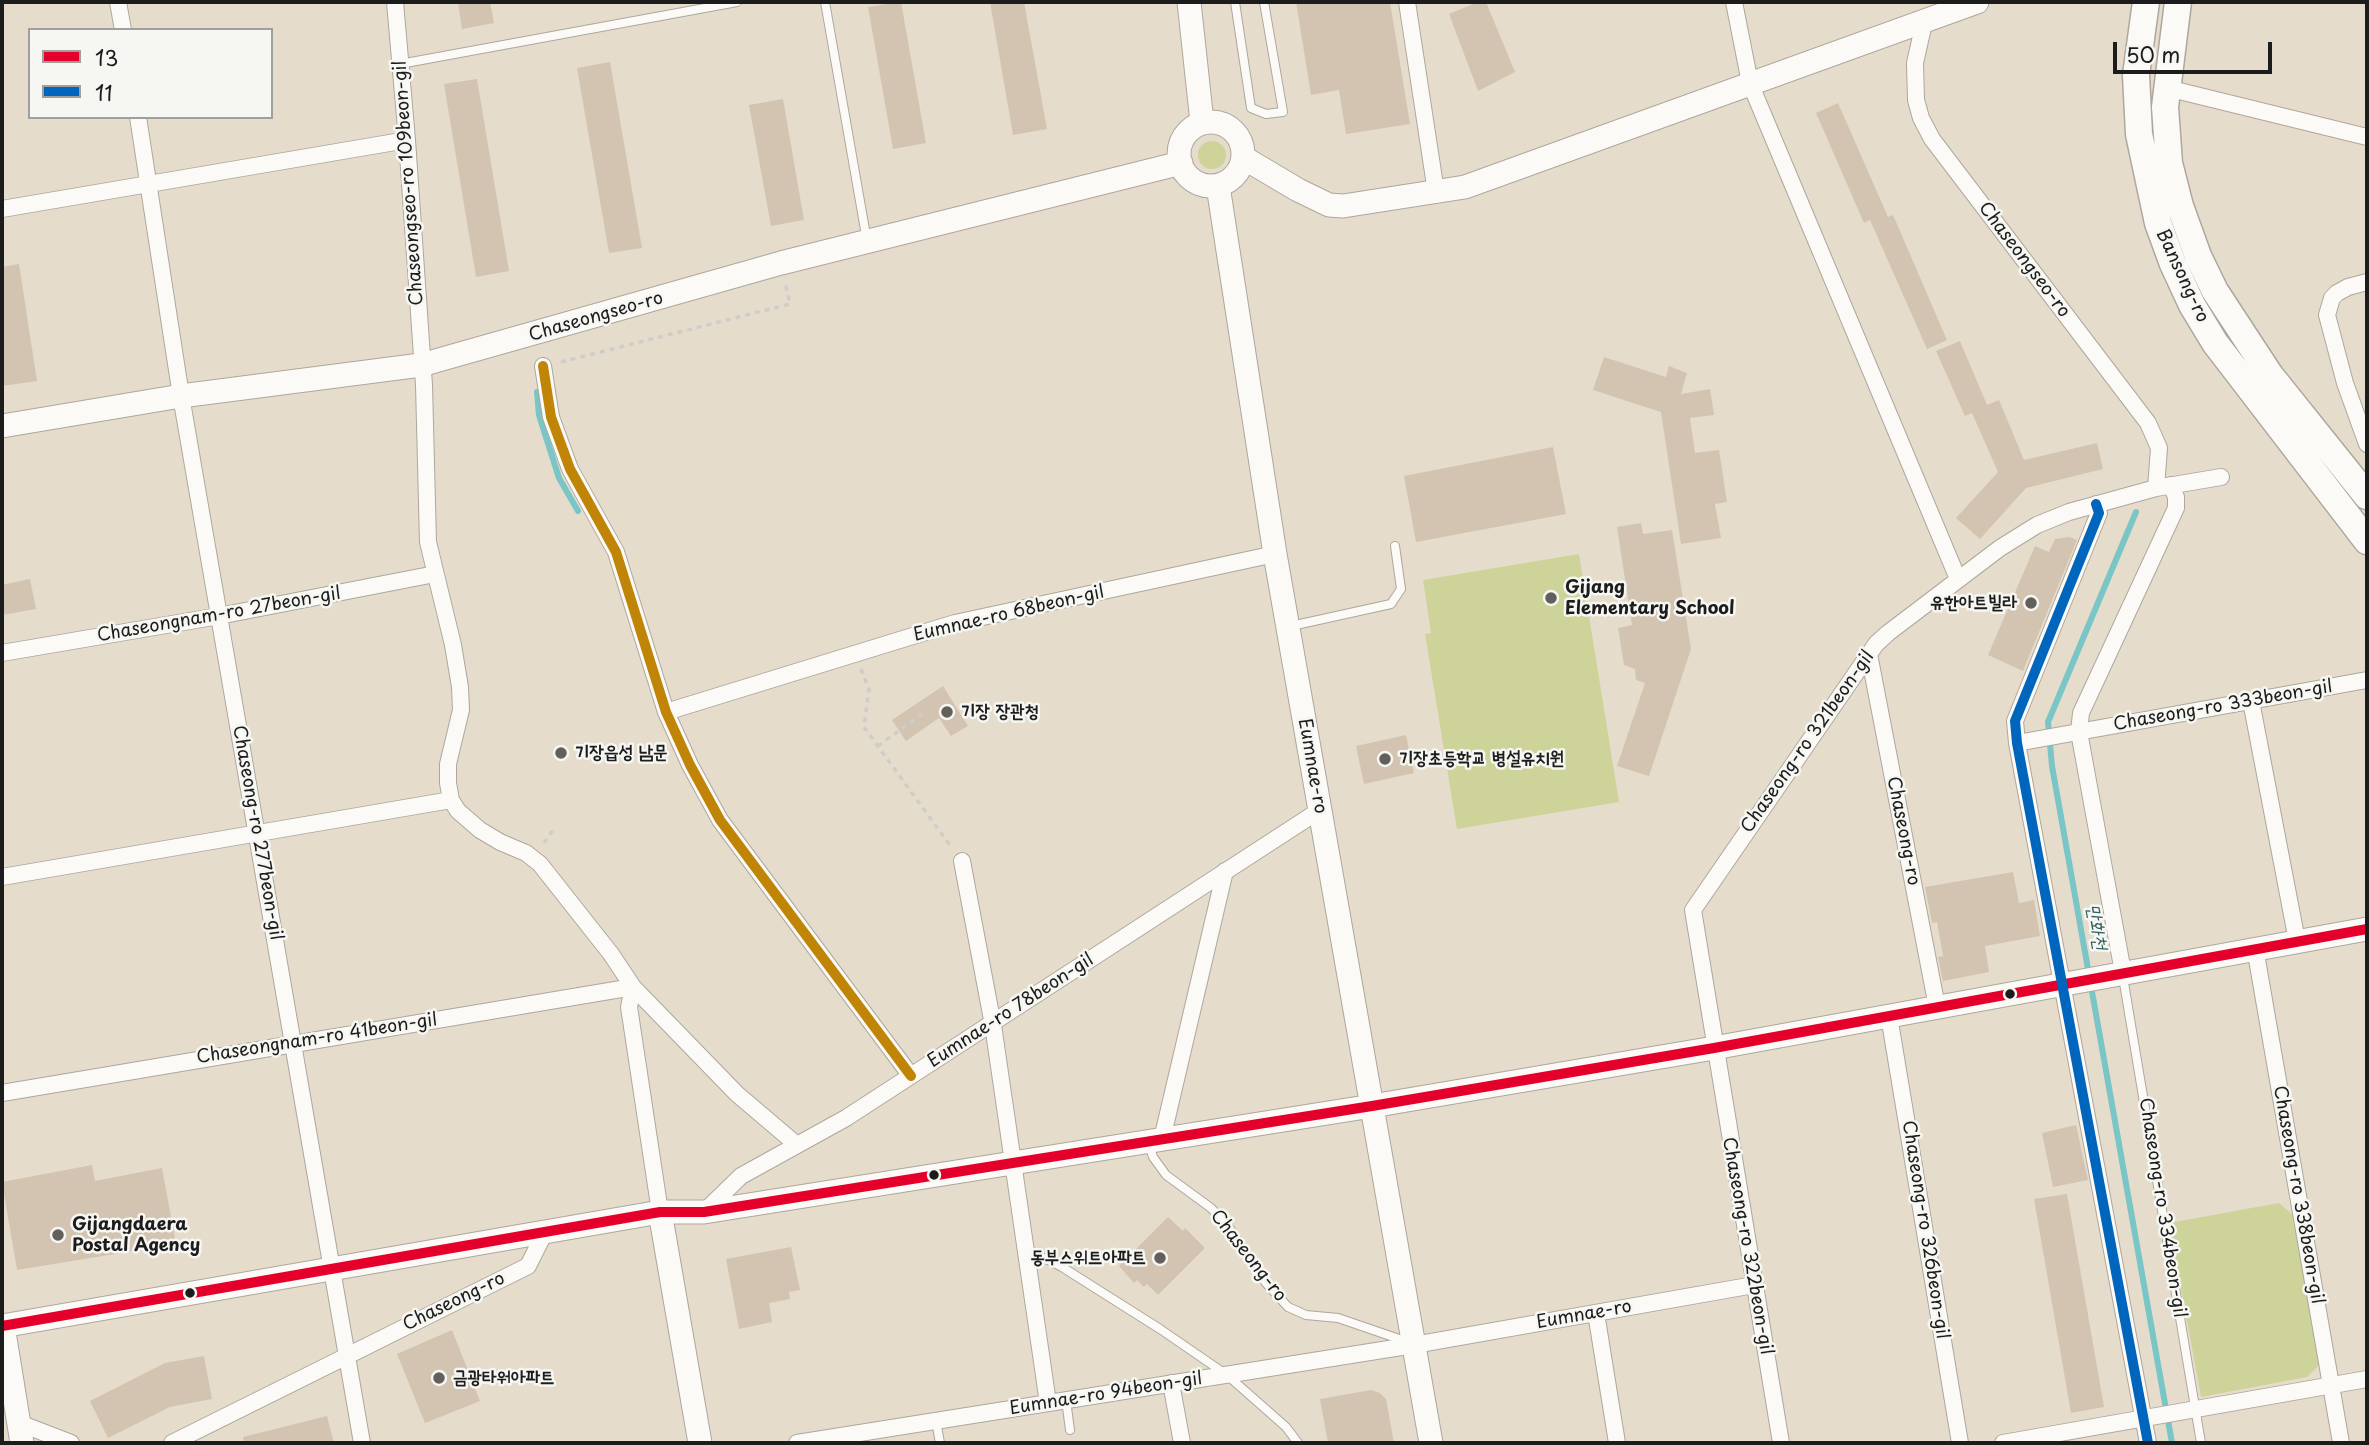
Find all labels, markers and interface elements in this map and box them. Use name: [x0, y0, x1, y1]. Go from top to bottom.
legend: [28, 28, 273, 119]
scale bar: [2117, 28, 2276, 72]
text: 50 m: [2126, 38, 2180, 70]
text: 13: [95, 41, 118, 73]
street label: Chaseongseo-ro 109beon-gil: [390, 60, 428, 306]
text: 11: [95, 76, 113, 108]
street label: Chaseongseo-ro: [1974, 198, 2074, 322]
street label: Bansong-ro: [2151, 226, 2213, 326]
street label: Chaseongseo-ro: [526, 287, 666, 347]
place label: Gijang Elementary School: [1565, 577, 1735, 620]
street label: Eumnae-ro 68beon-gil: [912, 582, 1106, 646]
street label: Chaseongnam-ro 27beon-gil: [95, 583, 343, 647]
marker: Gijang Elementary School: [1543, 590, 1559, 606]
place label: 유한아트빌라: [1930, 592, 2017, 614]
marker: 유한아트빌라: [2023, 595, 2039, 611]
street label: Chaseong-ro 321beon-gil: [1737, 647, 1879, 837]
street label: Chaseong-ro 333beon-gil: [2112, 676, 2334, 736]
place label: 기장 장관청: [961, 701, 1039, 723]
marker: 기장 장관청: [939, 704, 955, 720]
street label: Eumnae-ro: [1293, 717, 1331, 815]
street label: Chaseong-ro 277beon-gil: [227, 724, 287, 942]
place label: 기장읍성 남문: [575, 742, 668, 764]
marker: 기장읍성 남문: [553, 745, 569, 761]
place label: 기장초등학교 병설유치원: [1399, 748, 1564, 770]
marker: 기장초등학교 병설유치원: [1377, 751, 1393, 767]
street label: Chaseong-ro: [1882, 775, 1924, 887]
water label: 만화천: [2081, 902, 2111, 952]
street label: Eumnae-ro 78beon-gil: [924, 949, 1098, 1073]
unlabelled marker: [2003, 987, 2017, 1001]
street label: Chaseongnam-ro 41beon-gil: [195, 1009, 439, 1069]
street label: Chaseong-ro 338beon-gil: [2268, 1084, 2328, 1306]
street label: Chaseong-ro 334beon-gil: [2134, 1096, 2190, 1320]
street label: Chaseong-ro 326beon-gil: [1897, 1119, 1953, 1341]
street label: Chaseong-ro 322beon-gil: [1717, 1136, 1777, 1356]
unlabelled marker: [927, 1168, 941, 1182]
street label: Chaseong-ro: [1205, 1206, 1291, 1306]
place label: Gijangdaera Postal Agency: [72, 1214, 200, 1256]
marker: Gijangdaera Postal Agency: [50, 1227, 66, 1243]
place label: 동부스위트아파트: [1030, 1247, 1146, 1269]
marker: 동부스위트아파트: [1152, 1250, 1168, 1266]
street label: Chaseong-ro: [400, 1268, 508, 1336]
unlabelled marker: [183, 1286, 197, 1300]
street label: Eumnae-ro: [1535, 1296, 1633, 1334]
place label: 금광타워아파트: [453, 1367, 554, 1389]
street label: Eumnae-ro 94beon-gil: [1008, 1368, 1204, 1420]
marker: 금광타워아파트: [431, 1370, 447, 1386]

